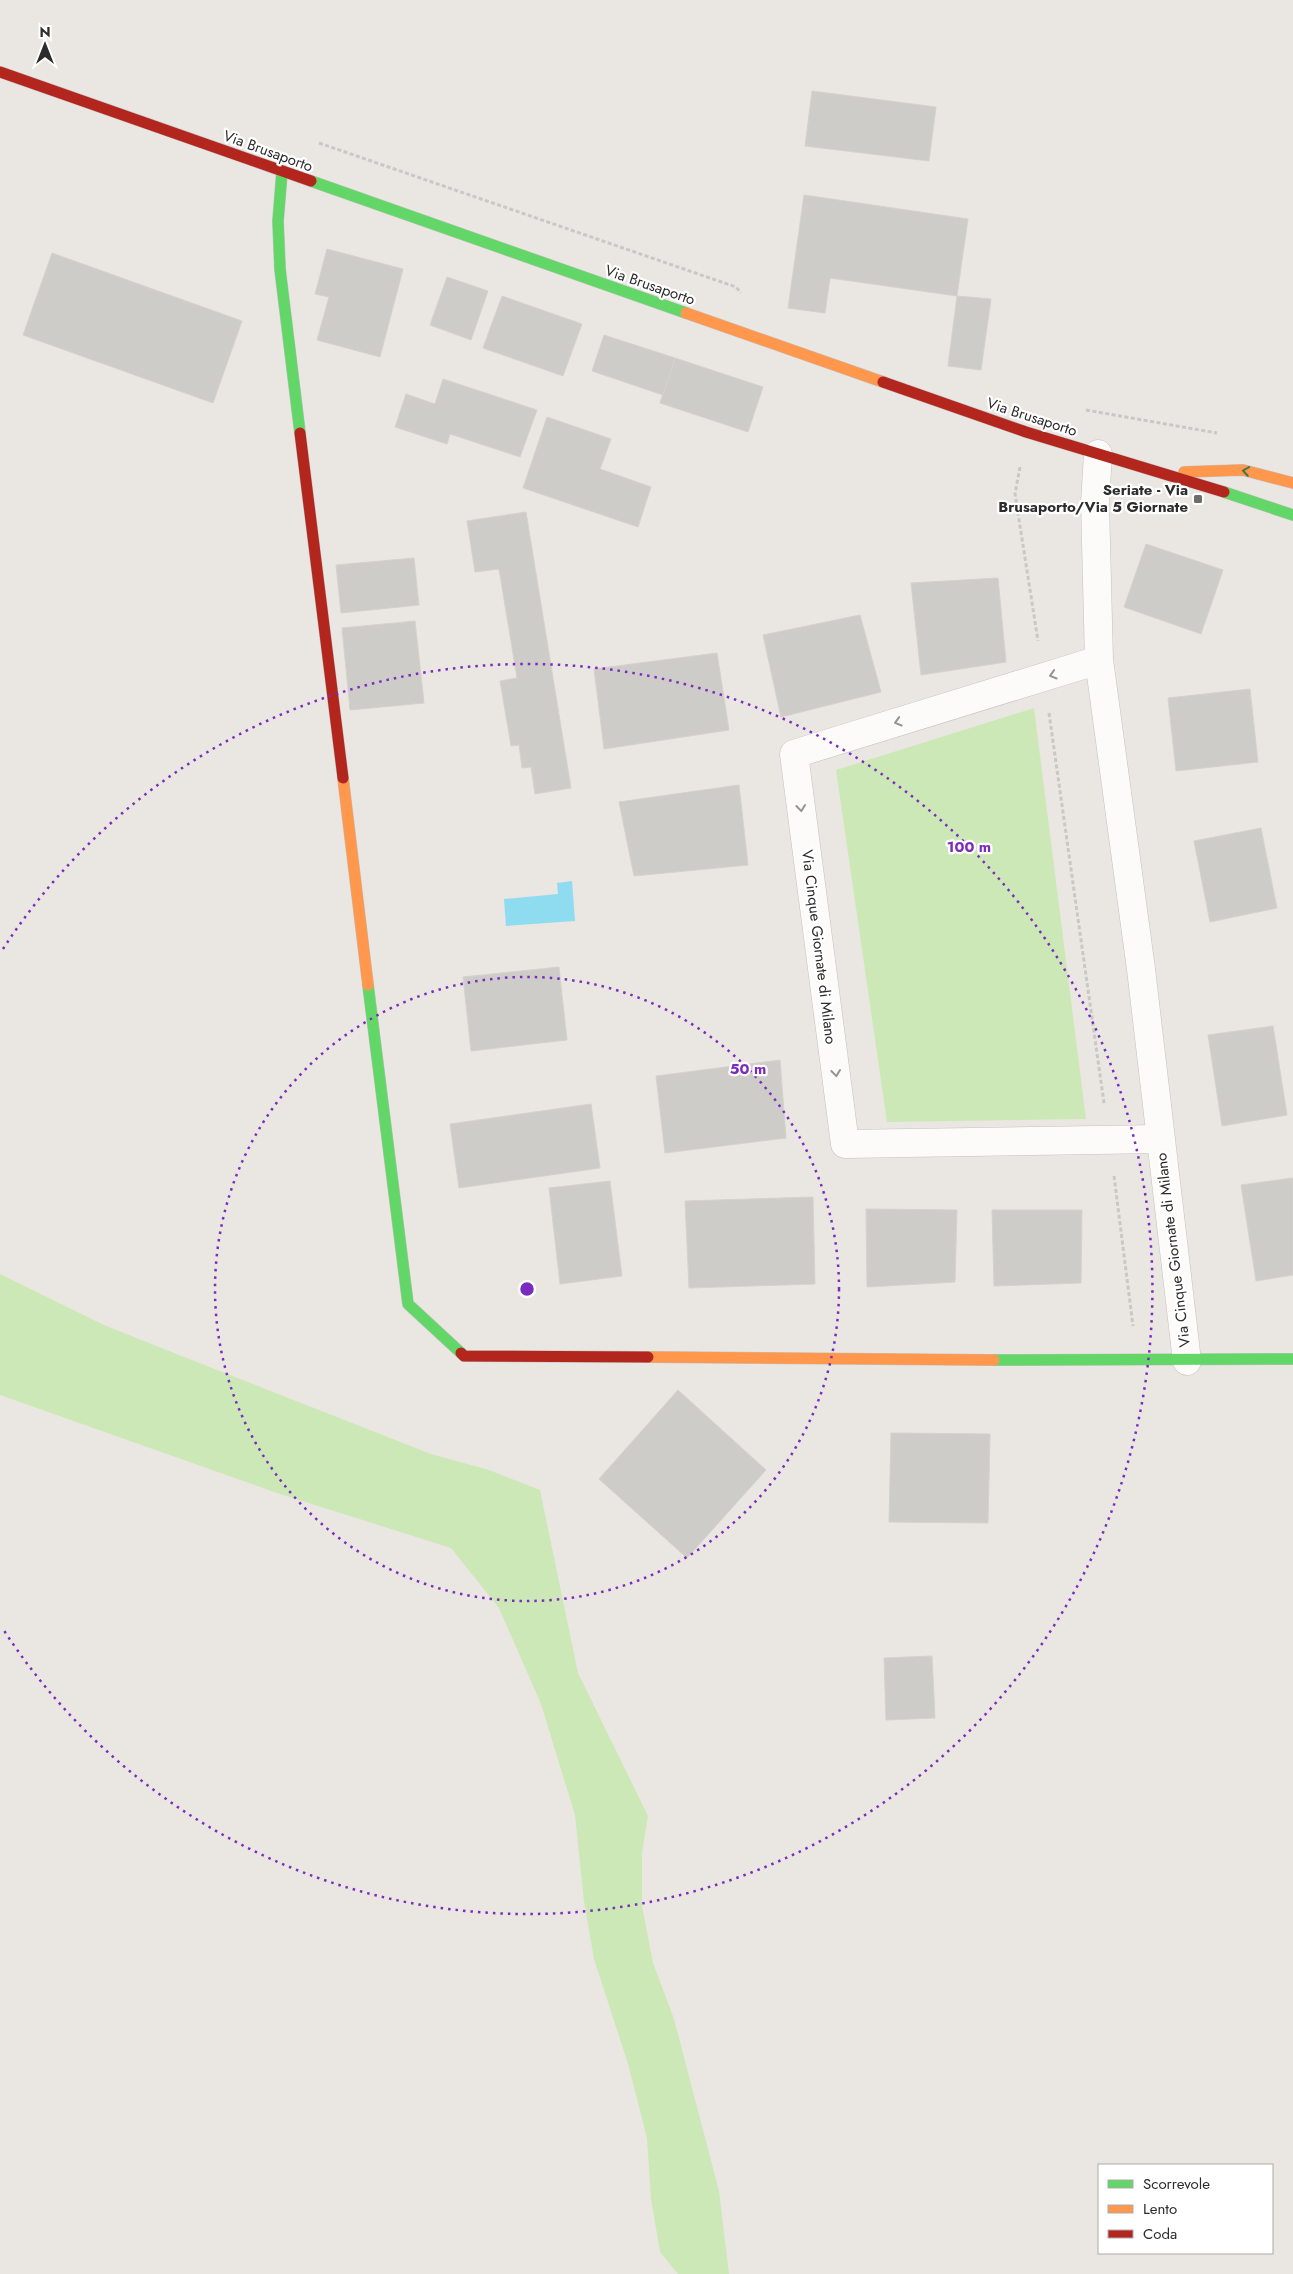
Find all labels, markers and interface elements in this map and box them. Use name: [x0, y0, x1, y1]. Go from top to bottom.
north arrow: [20, 20, 70, 70]
text: N: [39, 22, 51, 42]
street label: Via Brusaporto: [220, 125, 316, 177]
street label: Via Brusaporto: [602, 259, 698, 311]
street label: Via Brusaporto: [984, 392, 1080, 442]
one-way arrow: [1241, 467, 1250, 477]
place label: Seriate - Via Brusaporto/Via 5 Giornate: [998, 479, 1188, 518]
marker: Seriate - Via Brusaporto/Via 5 Giornate: [1192, 493, 1204, 505]
one-way arrow: [1049, 669, 1058, 679]
one-way arrow: [894, 717, 902, 727]
one-way arrow: [795, 804, 806, 812]
text: 100 m: [947, 836, 991, 858]
street label: Via Cinque Giornate di Milano: [796, 849, 842, 1045]
text: 50 m: [730, 1058, 766, 1080]
one-way arrow: [830, 1069, 840, 1078]
street label: Via Cinque Giornate di Milano: [1150, 1152, 1196, 1348]
centre of rings: [518, 1280, 536, 1298]
legend: [1098, 2164, 1273, 2254]
text: Scorrevole: [1143, 2173, 1210, 2195]
text: Lento: [1143, 2198, 1177, 2220]
text: Coda: [1143, 2223, 1177, 2245]

